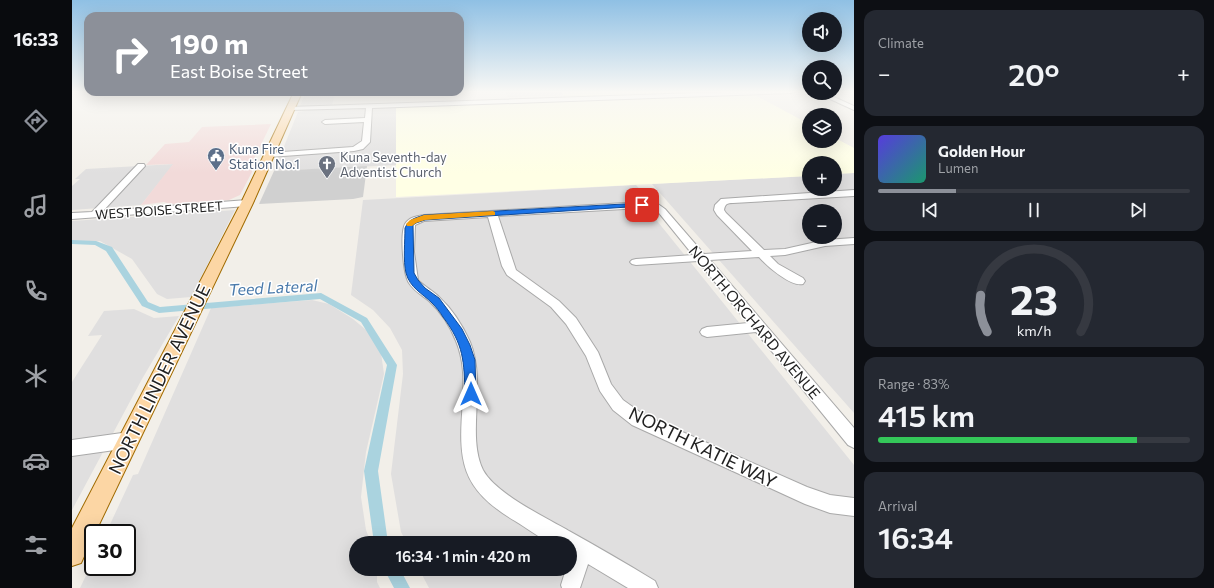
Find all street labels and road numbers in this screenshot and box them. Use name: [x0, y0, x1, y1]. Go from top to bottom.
street label: WEST BOISE STREET: [95, 198, 223, 222]
street label: NORTH ORCHARD AVENUE: [686, 242, 824, 402]
street label: NORTH LINDER AVENUE: [103, 281, 215, 477]
street label: NORTH KATIE WAY: [626, 402, 781, 492]

